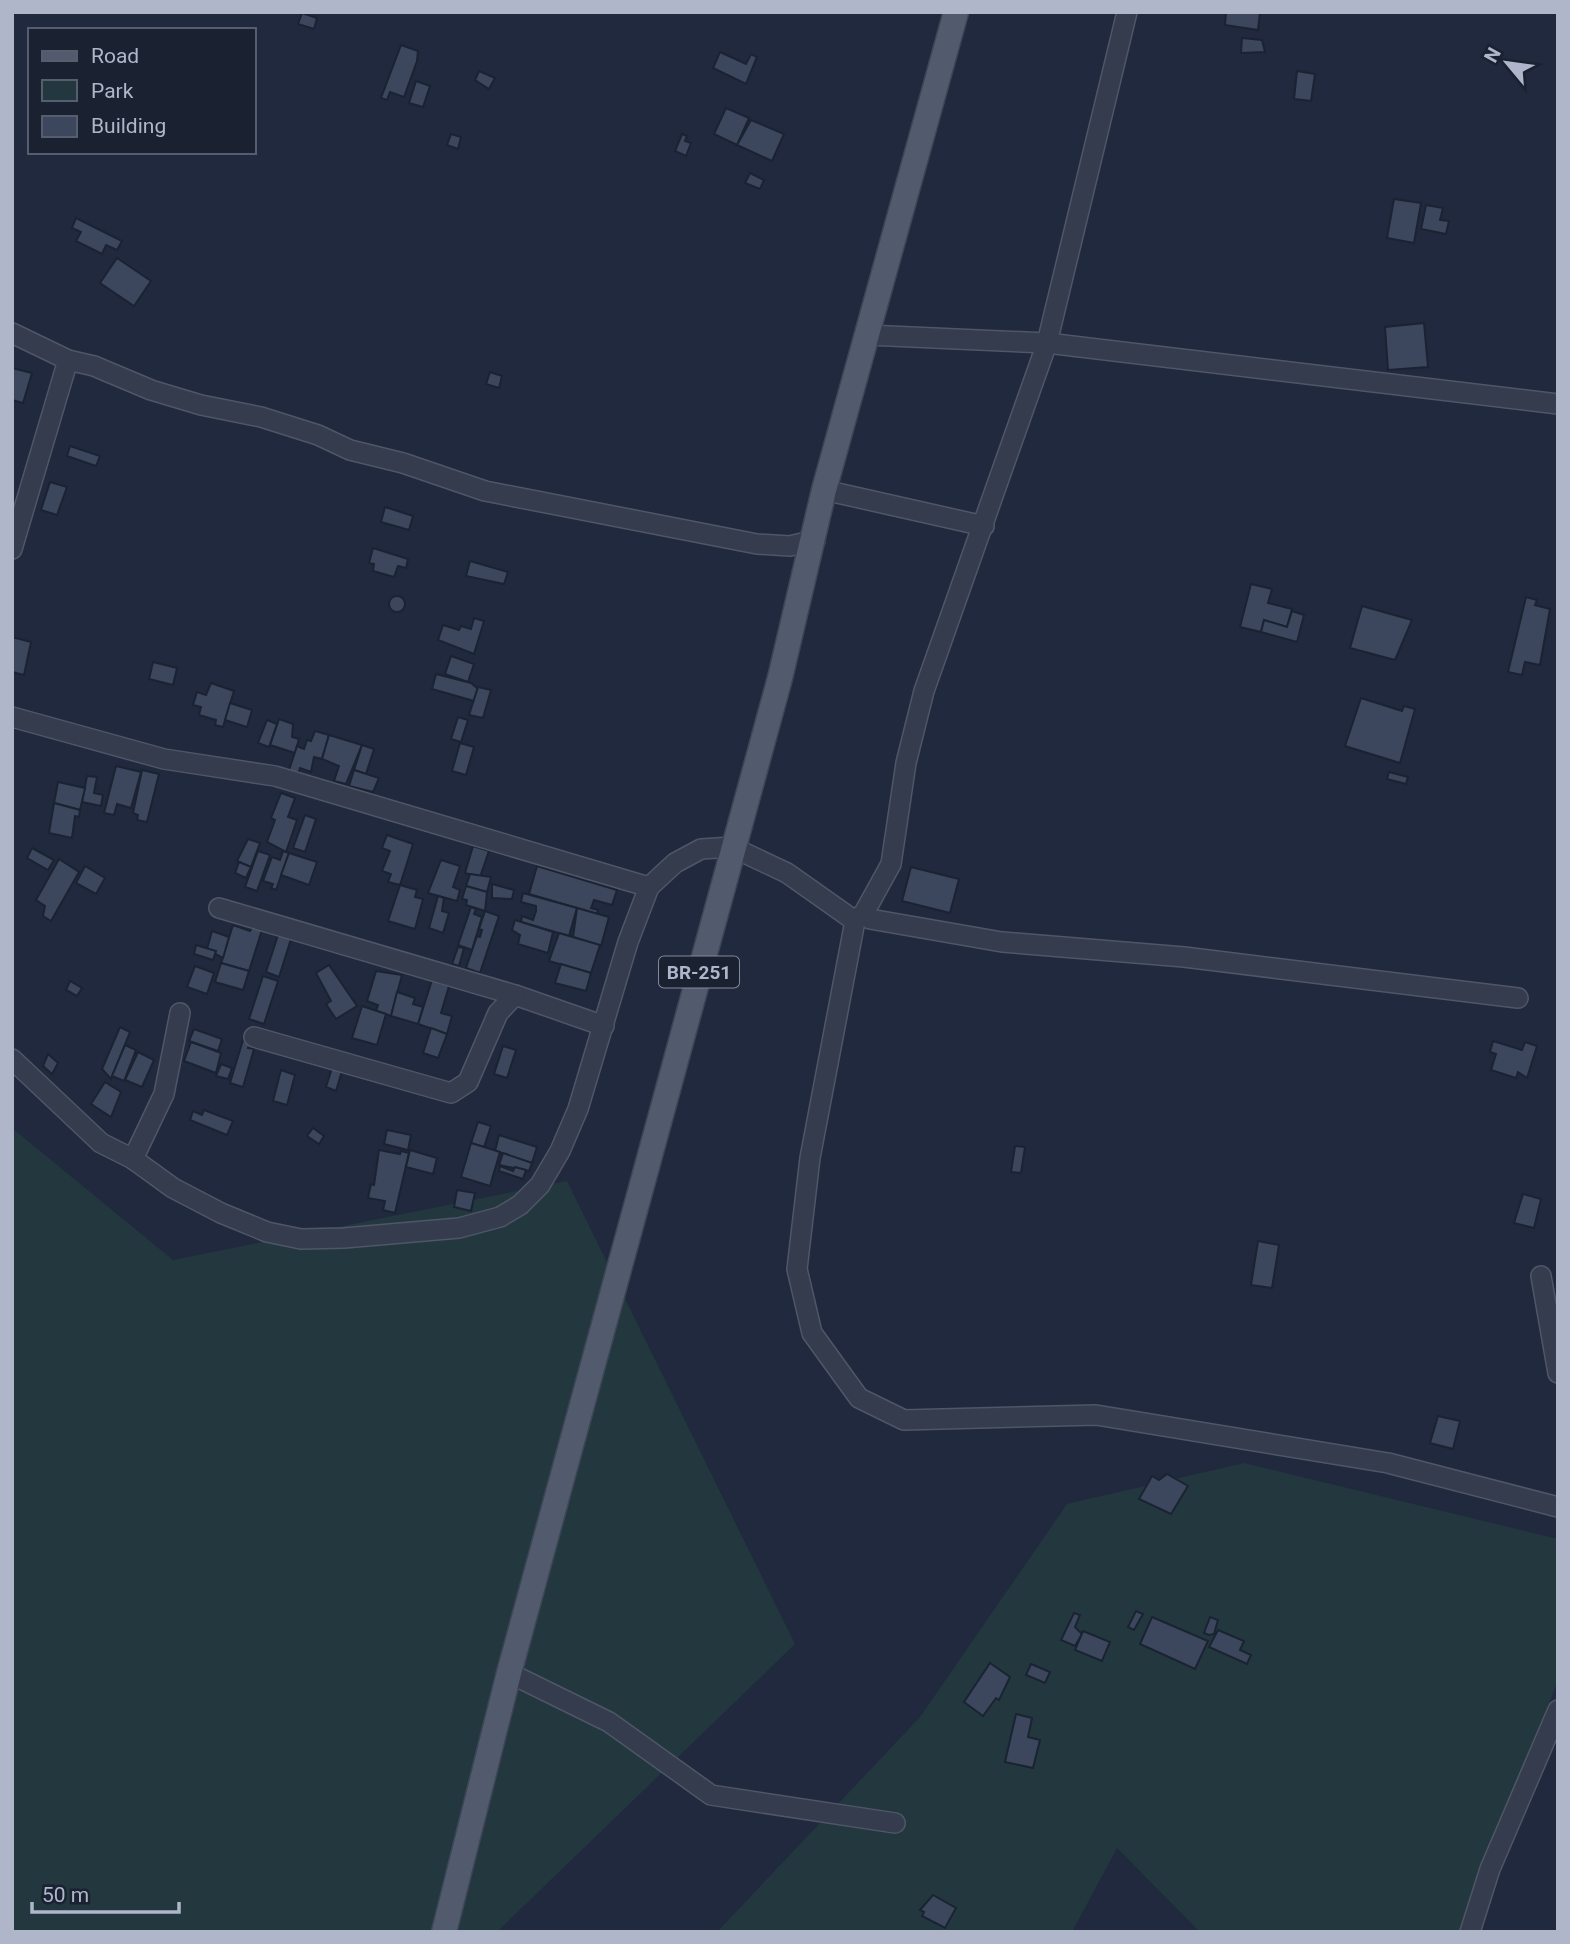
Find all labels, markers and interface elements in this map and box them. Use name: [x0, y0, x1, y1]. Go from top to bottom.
legend: [28, 28, 256, 154]
north arrow: [1472, 28, 1542, 98]
text: Road: [91, 44, 139, 68]
text: N: [1479, 44, 1506, 66]
text: Park: [91, 79, 134, 103]
text: Building: [91, 114, 166, 138]
road number: BR-251: [659, 956, 739, 988]
scale bar: [32, 1870, 178, 1914]
text: 50 m: [42, 1883, 89, 1907]

